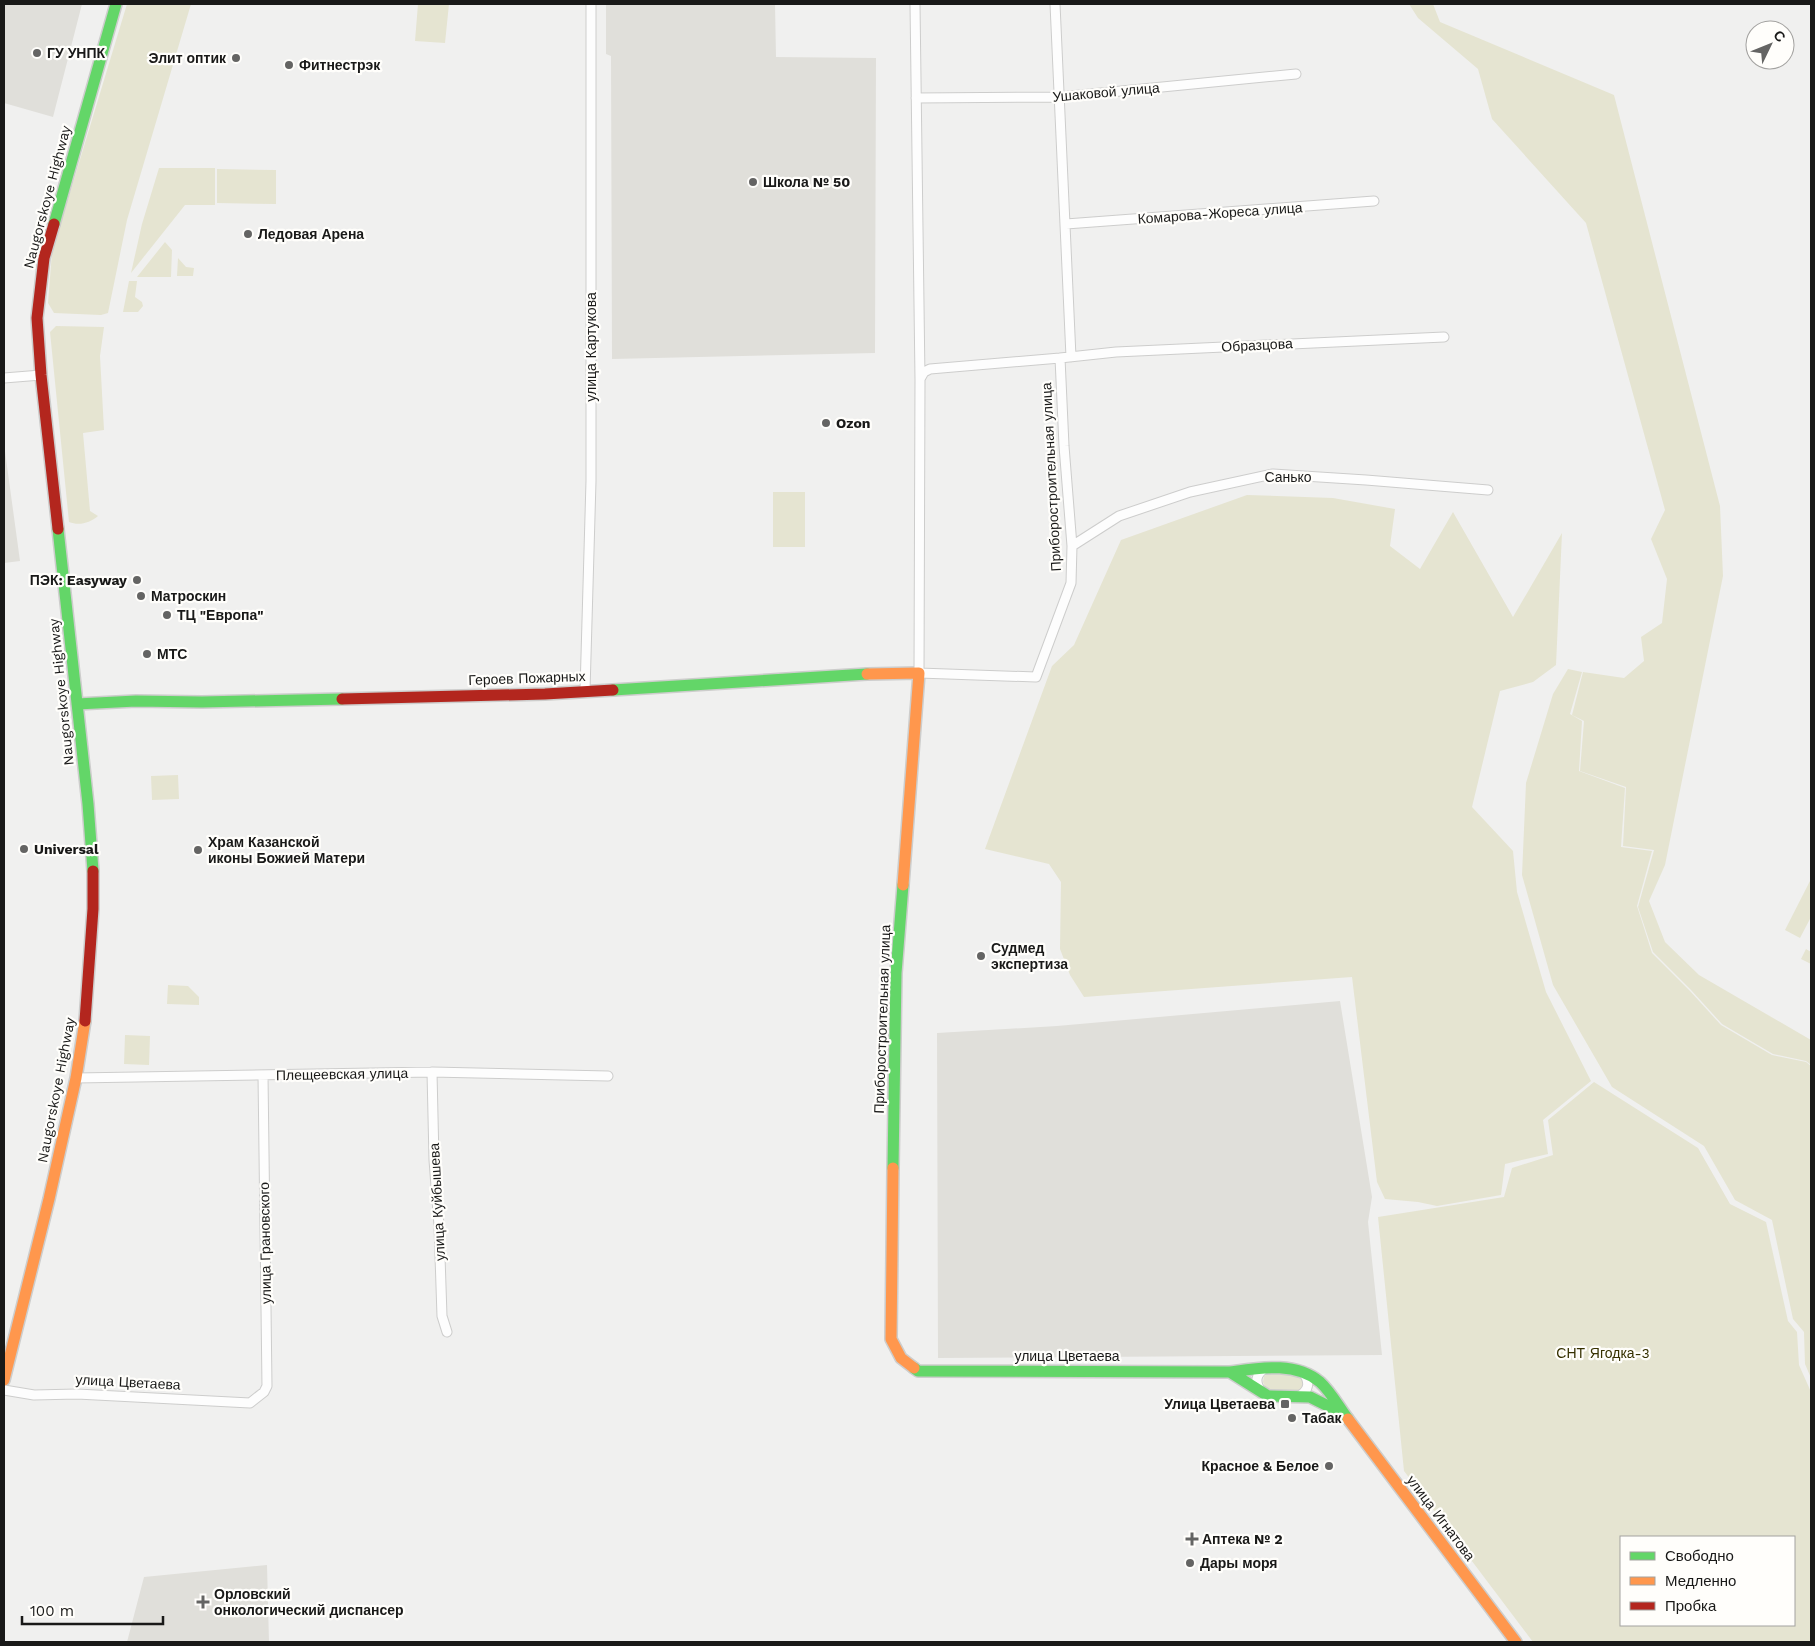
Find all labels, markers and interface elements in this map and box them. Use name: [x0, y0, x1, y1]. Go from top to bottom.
north arrow: [1745, 20, 1795, 70]
text: С: [1770, 27, 1789, 45]
place label: ГУ УНПК: [47, 45, 106, 61]
marker: ГУ УНПК: [31, 47, 43, 59]
place label: Элит оптик: [149, 50, 227, 66]
marker: Элит оптик: [230, 52, 242, 64]
place label: Фитнестрэк: [299, 57, 381, 73]
marker: Фитнестрэк: [283, 59, 295, 71]
street label: Ушаковой улица: [1052, 79, 1160, 105]
street label: Naugorskoye Highway: [20, 123, 74, 270]
place label: Школа № 50: [763, 174, 850, 190]
marker: Школа № 50: [747, 176, 759, 188]
street label: Комарова-Жореса улица: [1137, 199, 1303, 227]
place label: Ледовая Арена: [258, 226, 364, 242]
marker: Ледовая Арена: [242, 228, 254, 240]
street label: улица Картукова: [583, 292, 599, 402]
street label: Образцова: [1221, 335, 1293, 355]
street label: Приборостроительная улица: [1038, 382, 1064, 572]
place label: Ozon: [836, 415, 871, 431]
marker: Ozon: [820, 417, 832, 429]
street label: Санько: [1264, 469, 1312, 485]
place label: ПЭК: Easyway: [30, 572, 127, 588]
marker: ПЭК: Easyway: [131, 574, 143, 586]
place label: Матроскин: [151, 588, 226, 604]
marker: Матроскин: [135, 590, 147, 602]
place label: ТЦ "Европа": [177, 607, 264, 623]
marker: ТЦ "Европа": [161, 609, 173, 621]
street label: Naugorskoye Highway: [45, 617, 77, 766]
place label: МТС: [157, 646, 187, 662]
marker: МТС: [141, 648, 153, 660]
street label: Героев Пожарных: [468, 668, 586, 688]
place label: Храм Казанской иконы Божией Матери: [208, 834, 365, 866]
place label: Universal: [34, 841, 99, 857]
marker: Universal: [18, 843, 30, 855]
marker: Храм Казанской иконы Божией Матери: [192, 844, 204, 856]
street label: Приборостроительная улица: [871, 924, 893, 1114]
place label: Судмед экспертиза: [991, 940, 1068, 972]
marker: Судмед экспертиза: [975, 950, 987, 962]
street label: Naugorskoye Highway: [34, 1015, 78, 1164]
street label: Плещеевская улица: [276, 1065, 408, 1083]
street label: улица Куйбышева: [426, 1142, 448, 1262]
street label: улица Грановского: [256, 1182, 274, 1304]
park label: СНТ Ягодка-3: [1556, 1345, 1650, 1361]
street label: улица Цветаева: [1014, 1348, 1120, 1364]
street label: улица Цветаева: [75, 1371, 181, 1393]
place label: Улица Цветаева: [1164, 1396, 1275, 1412]
marker: Улица Цветаева: [1279, 1398, 1291, 1410]
place label: Табак: [1302, 1410, 1342, 1426]
marker: Табак: [1286, 1412, 1298, 1424]
place label: Красное & Белое: [1202, 1458, 1319, 1474]
marker: Красное & Белое: [1323, 1460, 1335, 1472]
street label: улица Игнатова: [1404, 1472, 1478, 1564]
place label: Аптека № 2: [1202, 1531, 1283, 1547]
marker: Аптека № 2: [1186, 1533, 1198, 1545]
legend: [1620, 1536, 1795, 1626]
text: Свободно: [1665, 1547, 1734, 1565]
place label: Дары моря: [1200, 1555, 1278, 1571]
marker: Дары моря: [1184, 1557, 1196, 1569]
text: Медленно: [1665, 1572, 1736, 1590]
place label: Орловский онкологический диспансер: [214, 1586, 404, 1618]
scale bar: [22, 1594, 164, 1626]
marker: Орловский онкологический диспансер: [196, 1595, 210, 1609]
text: Пробка: [1665, 1597, 1717, 1615]
text: 100 m: [30, 1602, 74, 1620]

